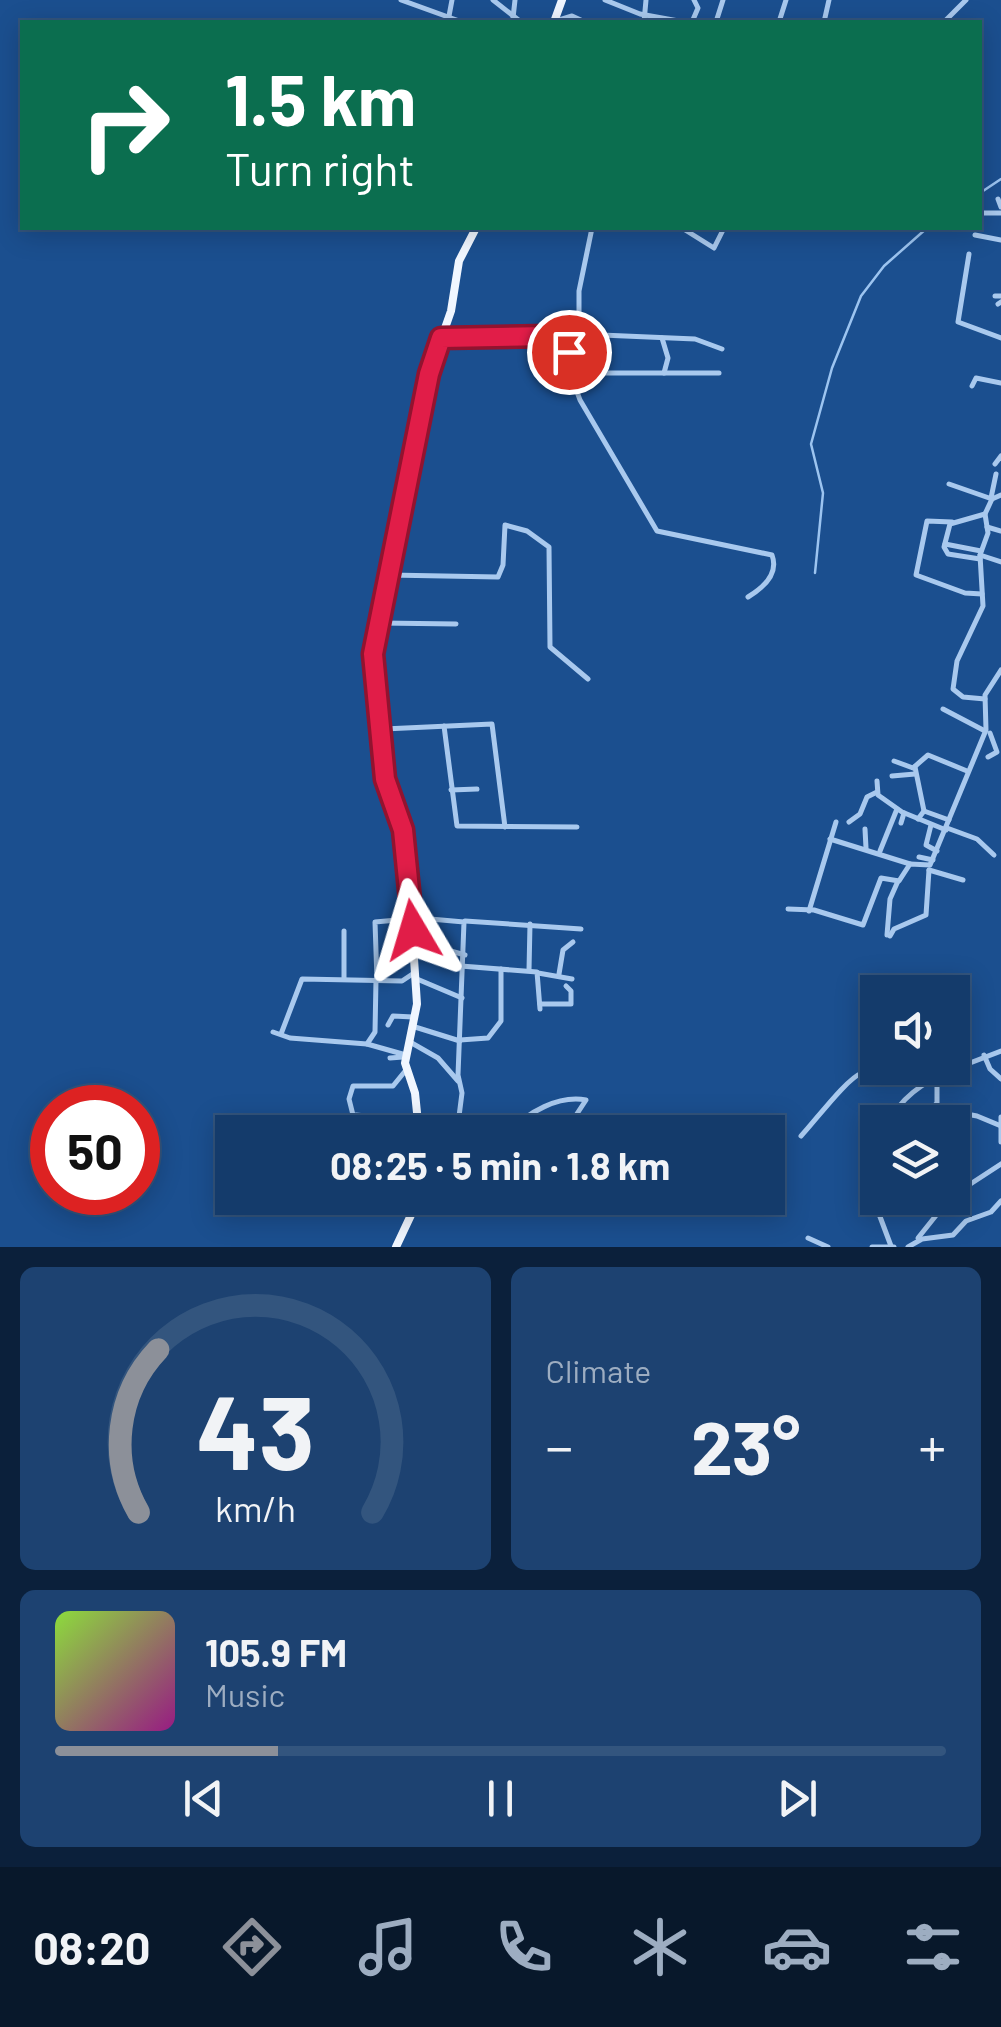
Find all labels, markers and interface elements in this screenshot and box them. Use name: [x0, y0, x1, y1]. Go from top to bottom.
text: 1.5 km: [225, 56, 416, 140]
icon: right: [60, 60, 190, 190]
text: Turn right: [225, 141, 415, 195]
pin: [527, 310, 612, 395]
icon: arrive: [542, 325, 597, 380]
position arrow: [361, 878, 465, 982]
map controls: [860, 975, 970, 1215]
button: sound: [860, 975, 970, 1085]
speed limit sign: 50: [30, 1085, 160, 1215]
button: layers: [860, 1105, 970, 1215]
text: 08:25 · 5 min · 1.8 km: [330, 1142, 670, 1188]
text: Climate: [546, 1351, 651, 1389]
text: 43: [196, 1366, 315, 1491]
text: 23°: [691, 1400, 801, 1490]
text: −: [546, 1412, 573, 1478]
text: +: [918, 1412, 946, 1478]
text: km/h: [215, 1486, 296, 1529]
text: 105.9 FM: [205, 1629, 347, 1675]
text: Music: [205, 1675, 285, 1713]
icon: previous: [176, 1771, 231, 1826]
icon: pause: [473, 1771, 528, 1826]
icon: next: [770, 1771, 825, 1826]
icon: directions: [217, 1912, 287, 1982]
icon: music: [353, 1912, 423, 1982]
icon: phone: [489, 1912, 559, 1982]
icon: climate: [625, 1912, 695, 1982]
icon: car: [762, 1912, 832, 1982]
icon: filters: [898, 1912, 968, 1982]
text: 08:20: [33, 1920, 150, 1974]

